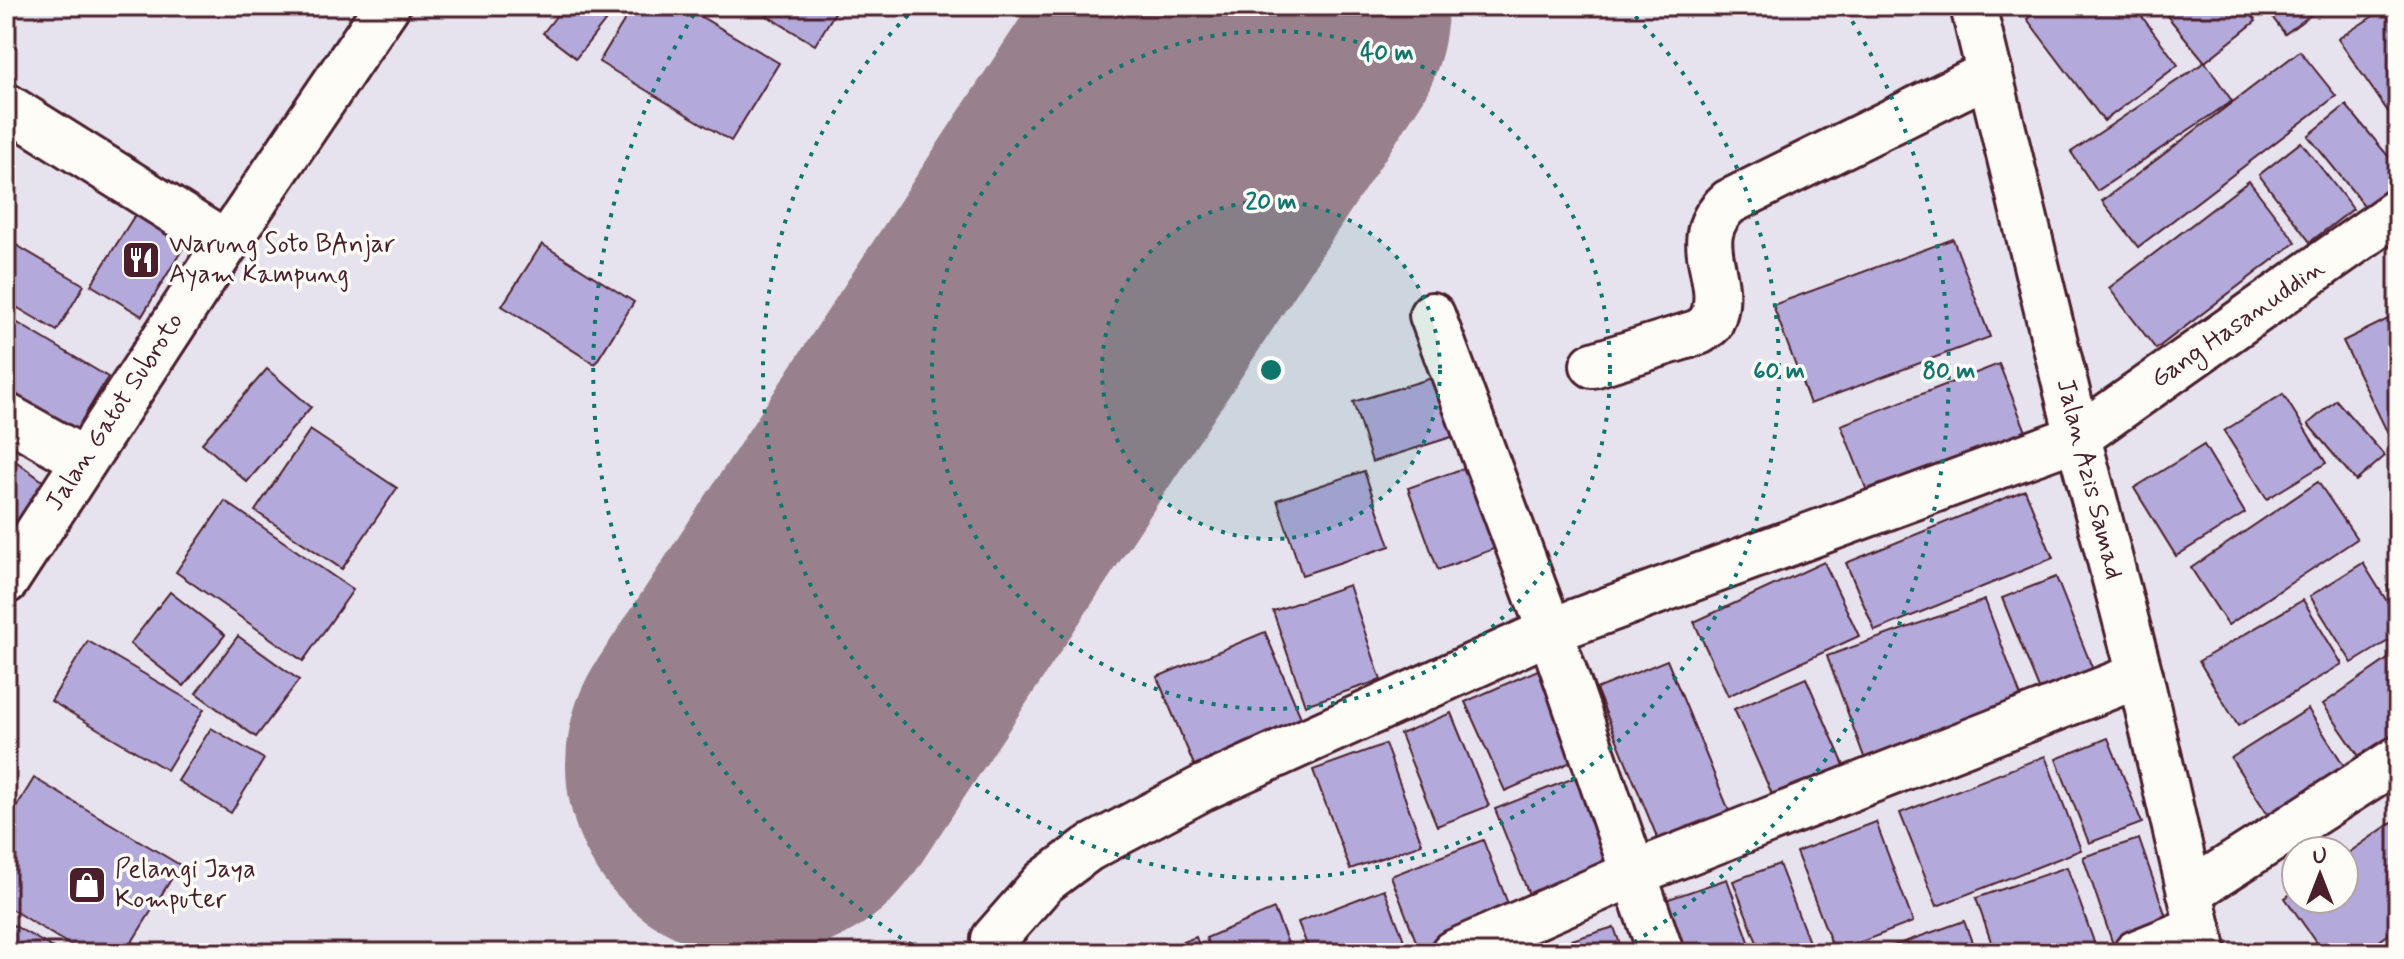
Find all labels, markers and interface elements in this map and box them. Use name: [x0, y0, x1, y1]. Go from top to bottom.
text: 40 m: [1360, 38, 1414, 69]
text: 20 m: [1245, 187, 1297, 218]
place label: Warung Soto BAnjar Ayam Kampung: [169, 228, 395, 292]
restaurant icon: Warung Soto BAnjar Ayam Kampung: [120, 239, 162, 281]
street label: Gang Hasanuddin: [2145, 252, 2333, 398]
street label: Jalan Gatot Subroto: [38, 306, 192, 518]
centre of rings: [1257, 356, 1285, 384]
text: 60 m: [1753, 356, 1805, 387]
text: 80 m: [1923, 356, 1975, 387]
street label: Jalan Azis Samad: [2048, 375, 2130, 583]
north arrow: [2280, 835, 2360, 915]
text: U: [2313, 843, 2327, 871]
place label: Pelangi Jaya Komputer: [115, 853, 256, 917]
shop icon: Pelangi Jaya Komputer: [66, 864, 108, 906]

